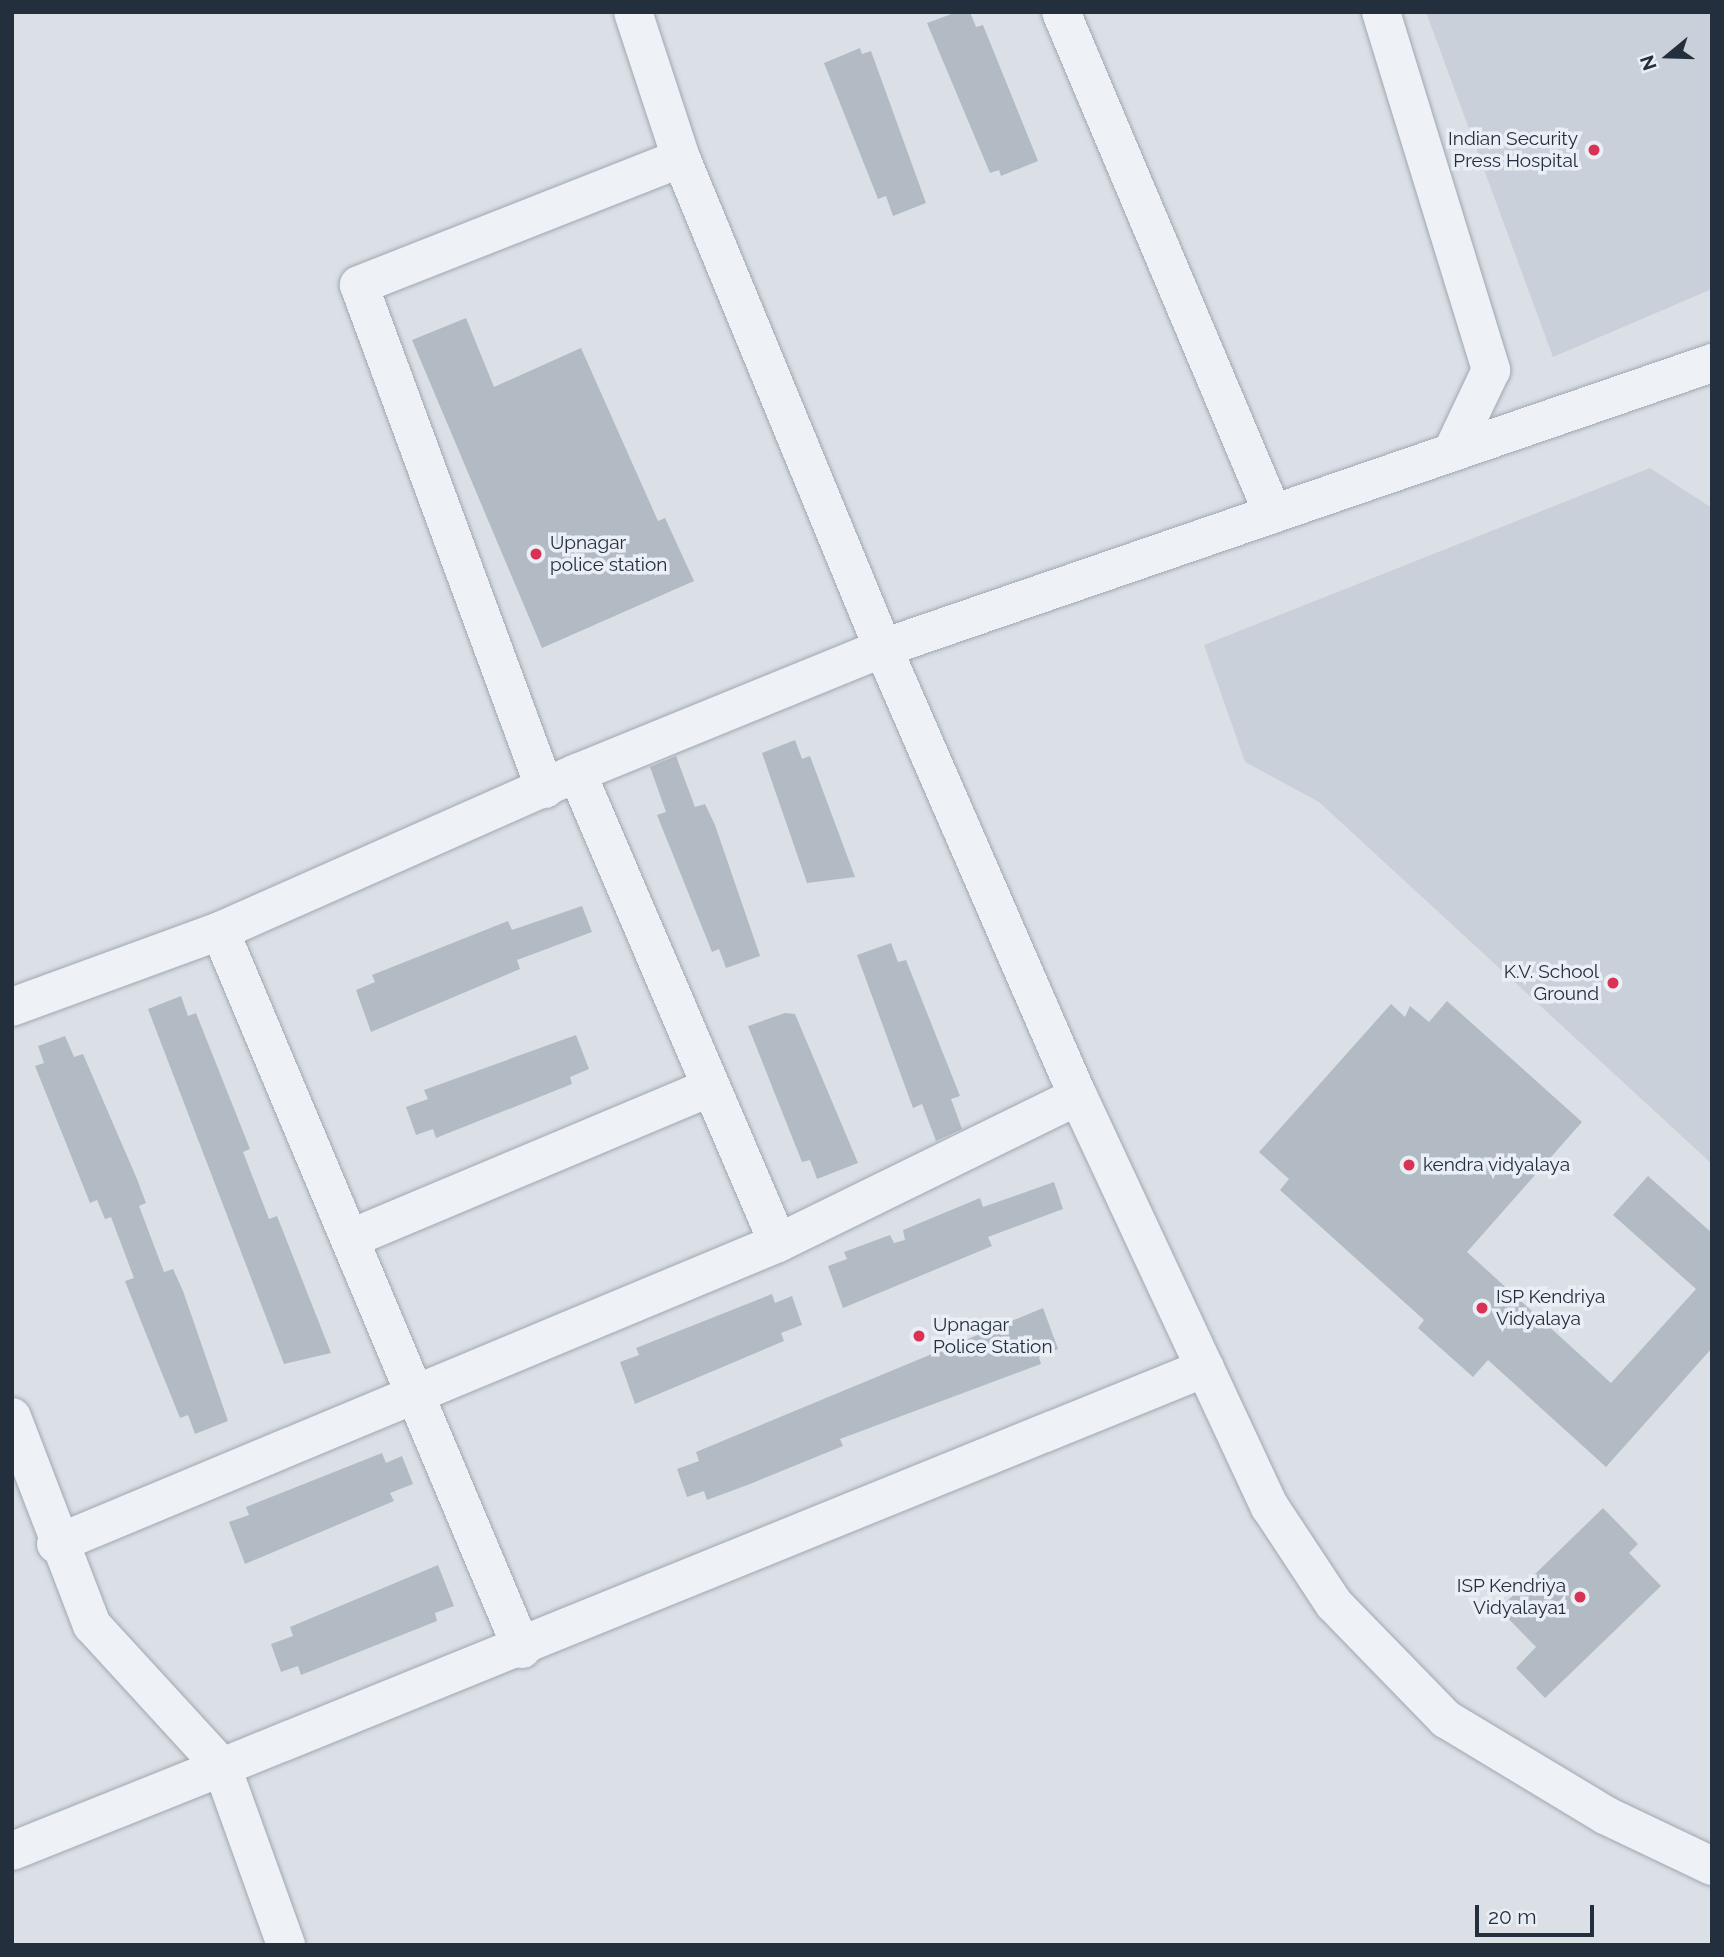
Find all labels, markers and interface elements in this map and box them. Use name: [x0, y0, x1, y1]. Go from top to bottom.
north arrow: [1633, 21, 1703, 91]
text: N: [1635, 52, 1661, 73]
place label: Indian Security Press Hospital: [1448, 128, 1578, 172]
marker: Indian Security Press Hospital: [1584, 140, 1604, 160]
place label: Upnagar police station: [550, 532, 667, 576]
marker: Upnagar police station: [528, 546, 544, 562]
place label: K.V. School Ground: [1504, 961, 1599, 1005]
marker: K.V. School Ground: [1605, 975, 1621, 991]
place label: kendra vidyalaya: [1423, 1154, 1571, 1176]
marker: kendra vidyalaya: [1401, 1157, 1417, 1173]
place label: ISP Kendriya Vidyalaya: [1496, 1286, 1606, 1330]
marker: ISP Kendriya Vidyalaya: [1474, 1300, 1490, 1316]
place label: Upnagar Police Station: [933, 1314, 1052, 1358]
marker: Upnagar Police Station: [911, 1328, 927, 1344]
place label: ISP Kendriya Vidyalaya1: [1456, 1575, 1566, 1619]
marker: ISP Kendriya Vidyalaya1: [1572, 1589, 1588, 1605]
scale bar: [1479, 1890, 1598, 1934]
text: 20 m: [1488, 1904, 1536, 1929]

